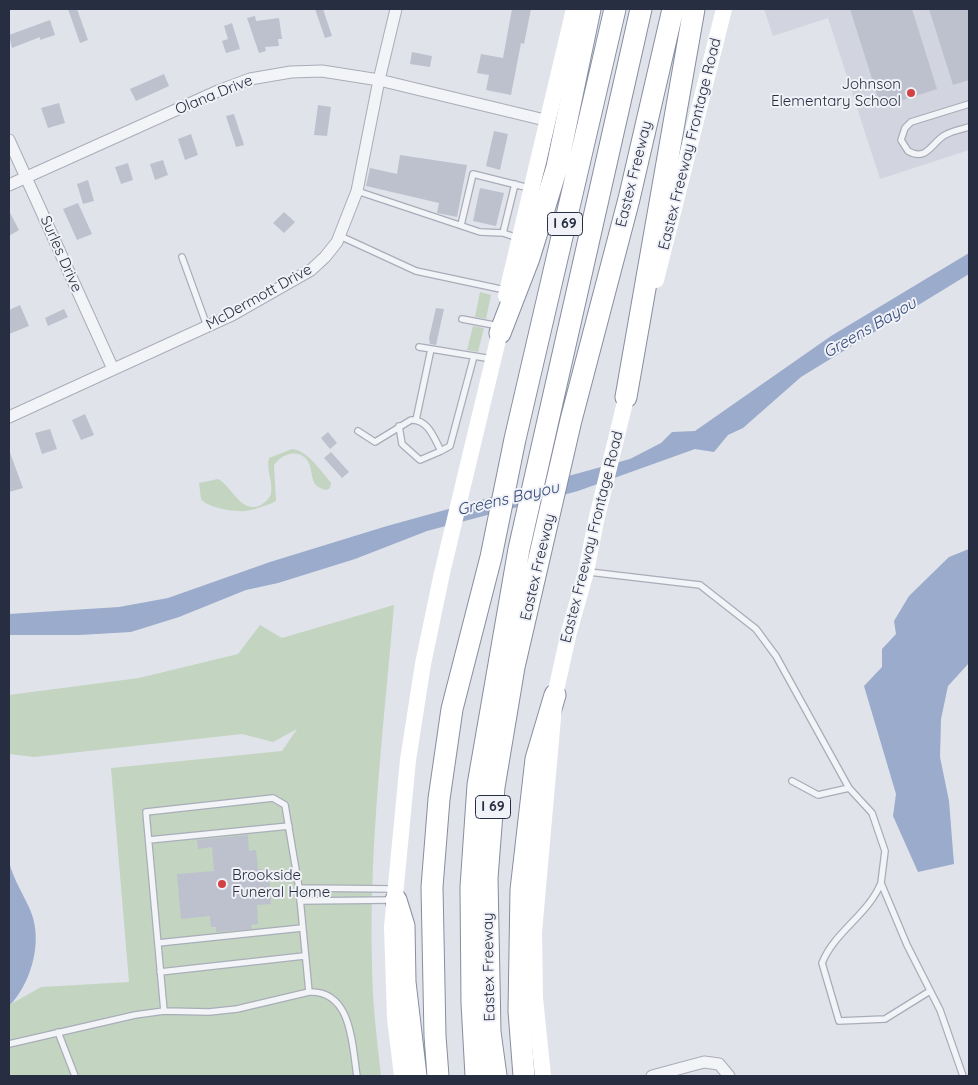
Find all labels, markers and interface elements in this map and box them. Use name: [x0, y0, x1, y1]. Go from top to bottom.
street label: Eastex Freeway Frontage Road: [655, 36, 725, 252]
street label: Olana Drive: [173, 71, 255, 119]
place label: Johnson Elementary School: [771, 75, 901, 110]
marker: Johnson Elementary School: [905, 87, 917, 99]
street label: Eastex Freeway: [612, 119, 656, 229]
road number: I 69: [548, 212, 582, 235]
street label: Surles Drive: [36, 213, 86, 295]
street label: McDermott Drive: [203, 260, 315, 334]
water label: Greens Bayou: [820, 294, 920, 362]
street label: Eastex Freeway Frontage Road: [557, 429, 627, 645]
water label: Greens Bayou: [455, 478, 561, 520]
street label: Eastex Freeway: [517, 512, 559, 622]
road number: I 69: [476, 796, 510, 819]
place label: Brookside Funeral Home: [232, 866, 330, 901]
marker: Brookside Funeral Home: [216, 878, 228, 890]
street label: Eastex Freeway: [479, 912, 499, 1022]

